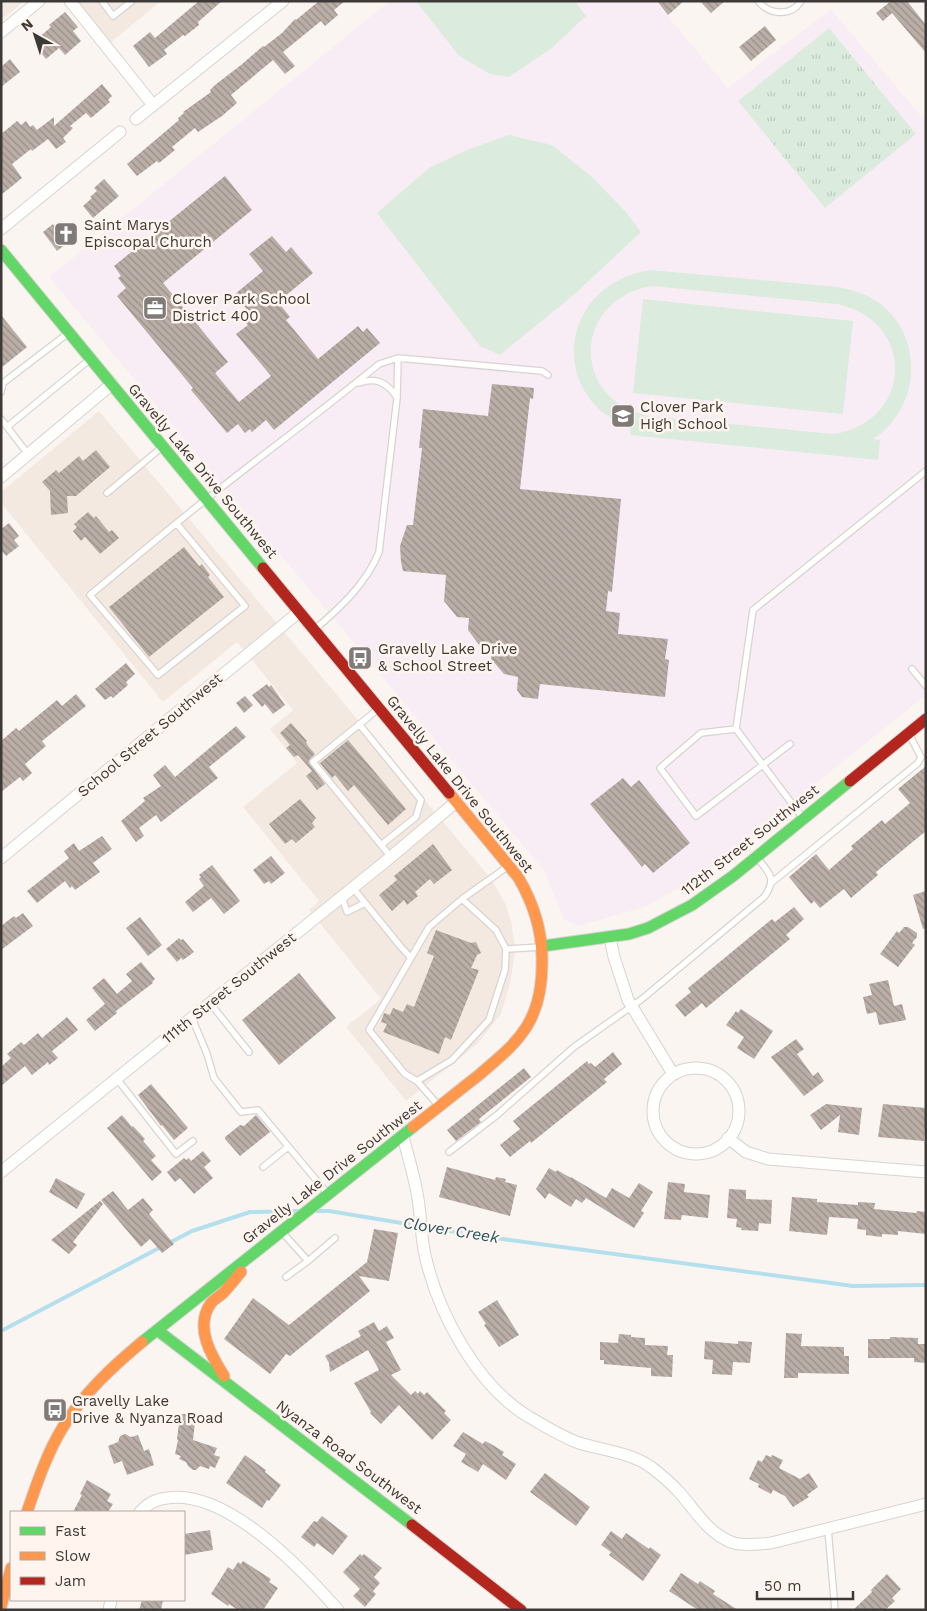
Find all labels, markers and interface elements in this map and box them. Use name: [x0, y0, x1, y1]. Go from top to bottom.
north arrow: [10, 10, 60, 60]
text: N: [18, 15, 36, 34]
place label: Saint Marys Episcopal Church: [84, 216, 212, 251]
church icon: Saint Marys Episcopal Church: [53, 221, 79, 247]
place label: Clover Park School District 400: [172, 290, 311, 325]
office icon: Clover Park School District 400: [142, 295, 168, 321]
street label: Gravelly Lake Drive Southwest: [124, 380, 282, 563]
place label: Clover Park High School: [640, 398, 728, 433]
school or university icon: Clover Park High School: [610, 403, 636, 429]
place label: Gravelly Lake Drive & School Street: [378, 640, 518, 675]
bus stop icon: Gravelly Lake Drive & School Street: [347, 645, 373, 671]
street label: School Street Southwest: [74, 669, 227, 801]
street label: Gravelly Lake Drive Southwest: [383, 692, 538, 877]
street label: 112th Street Southwest: [678, 780, 823, 899]
street label: 111th Street Southwest: [158, 928, 300, 1048]
street label: Gravelly Lake Drive Southwest: [239, 1096, 426, 1248]
water label: Clover Creek: [402, 1213, 502, 1247]
place label: Gravelly Lake Drive & Nyanza Road: [72, 1392, 223, 1427]
street label: Nyanza Road Southwest: [273, 1396, 426, 1518]
bus stop icon: Gravelly Lake Drive & Nyanza Road: [42, 1397, 68, 1423]
legend: [10, 1511, 185, 1601]
text: Fast: [55, 1522, 87, 1540]
text: Slow: [55, 1547, 91, 1565]
scale bar: [757, 1568, 853, 1600]
text: Jam: [55, 1572, 86, 1590]
text: 50 m: [764, 1577, 801, 1595]

